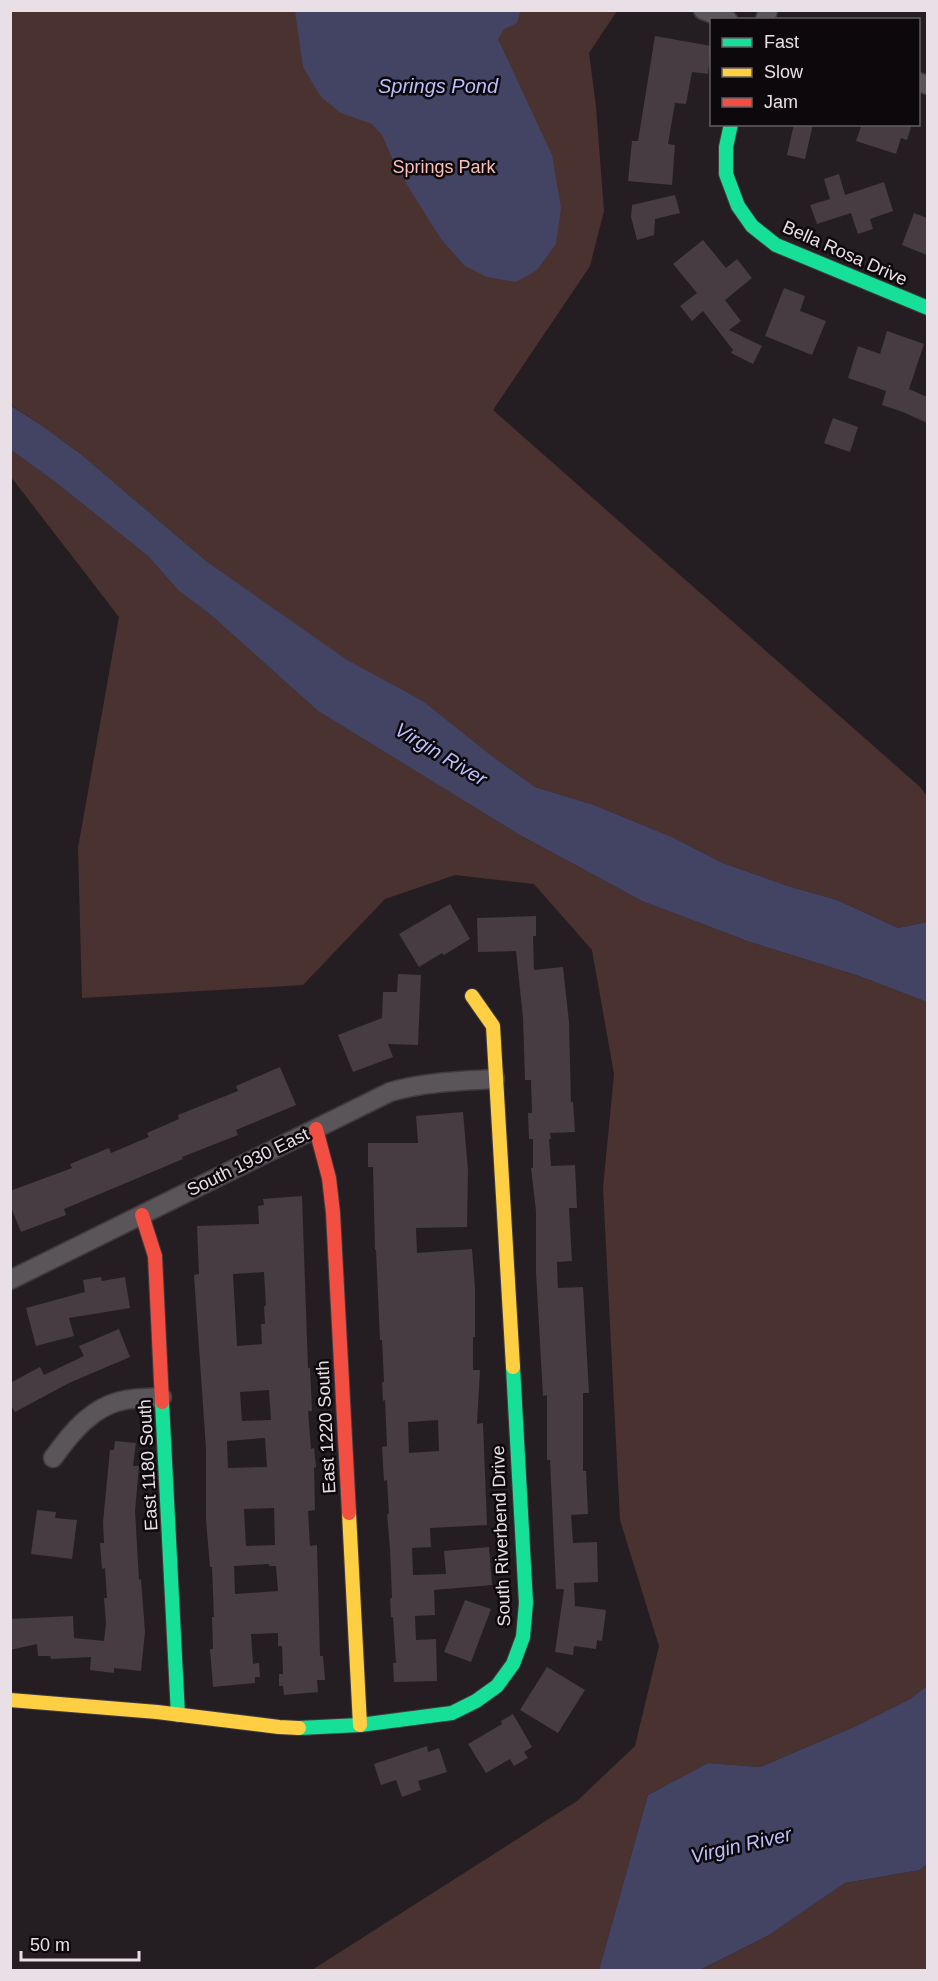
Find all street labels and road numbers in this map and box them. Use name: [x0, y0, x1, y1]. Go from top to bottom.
street label: Bella Rosa Drive: [780, 217, 910, 289]
street label: South 1930 East: [184, 1124, 312, 1200]
street label: East 1220 South: [313, 1360, 339, 1494]
street label: East 1180 South: [135, 1399, 161, 1531]
street label: South Riverbend Drive: [488, 1445, 514, 1627]

